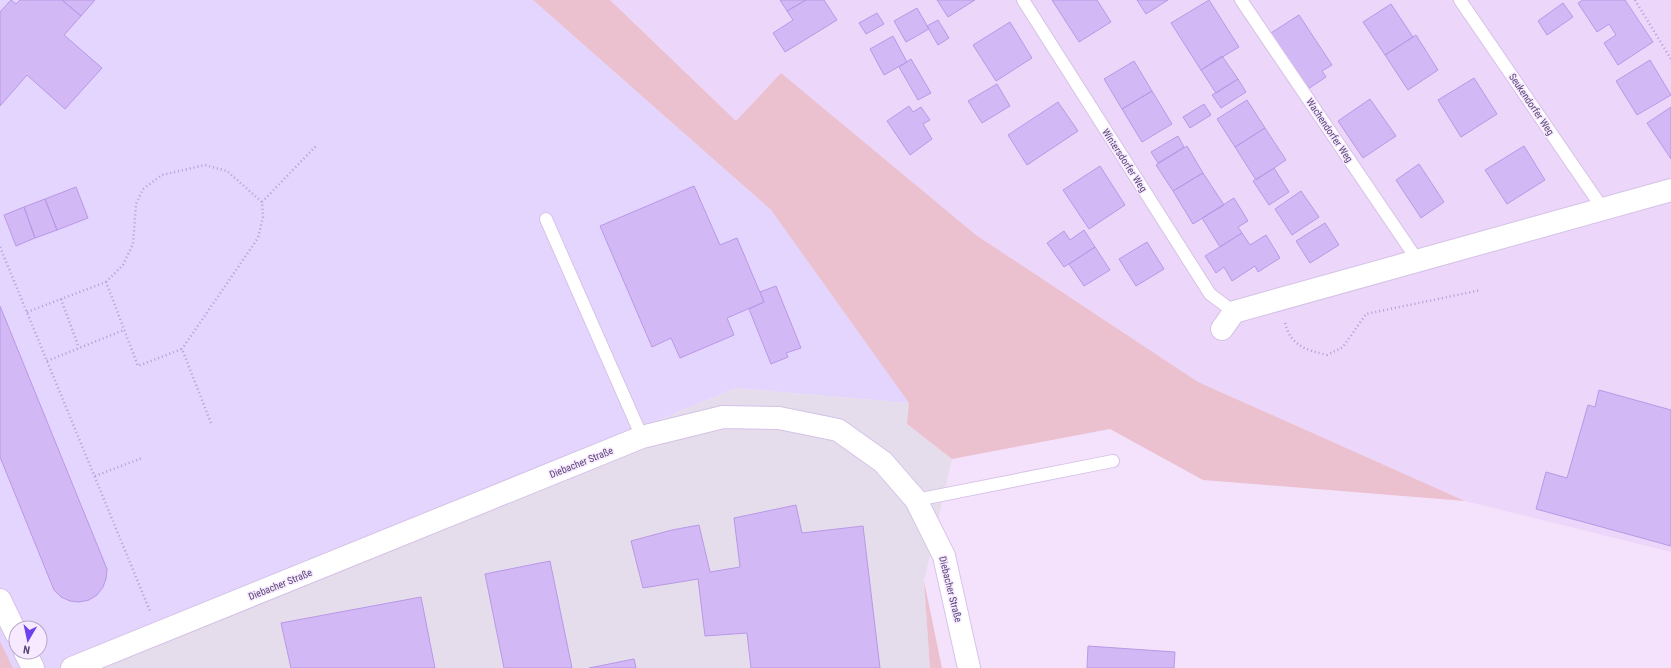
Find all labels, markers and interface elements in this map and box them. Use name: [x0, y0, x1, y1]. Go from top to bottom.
street label: Seukendorfer Weg: [1507, 71, 1556, 137]
street label: Wachendorfer Weg: [1304, 96, 1355, 164]
street label: Wintersdorfer Weg: [1100, 127, 1149, 194]
street label: Diebacher Straße: [548, 445, 615, 480]
street label: Diebacher Straße: [937, 555, 964, 624]
street label: Diebacher Straße: [247, 567, 314, 602]
north arrow: [8, 620, 48, 660]
text: N: [22, 642, 31, 656]

